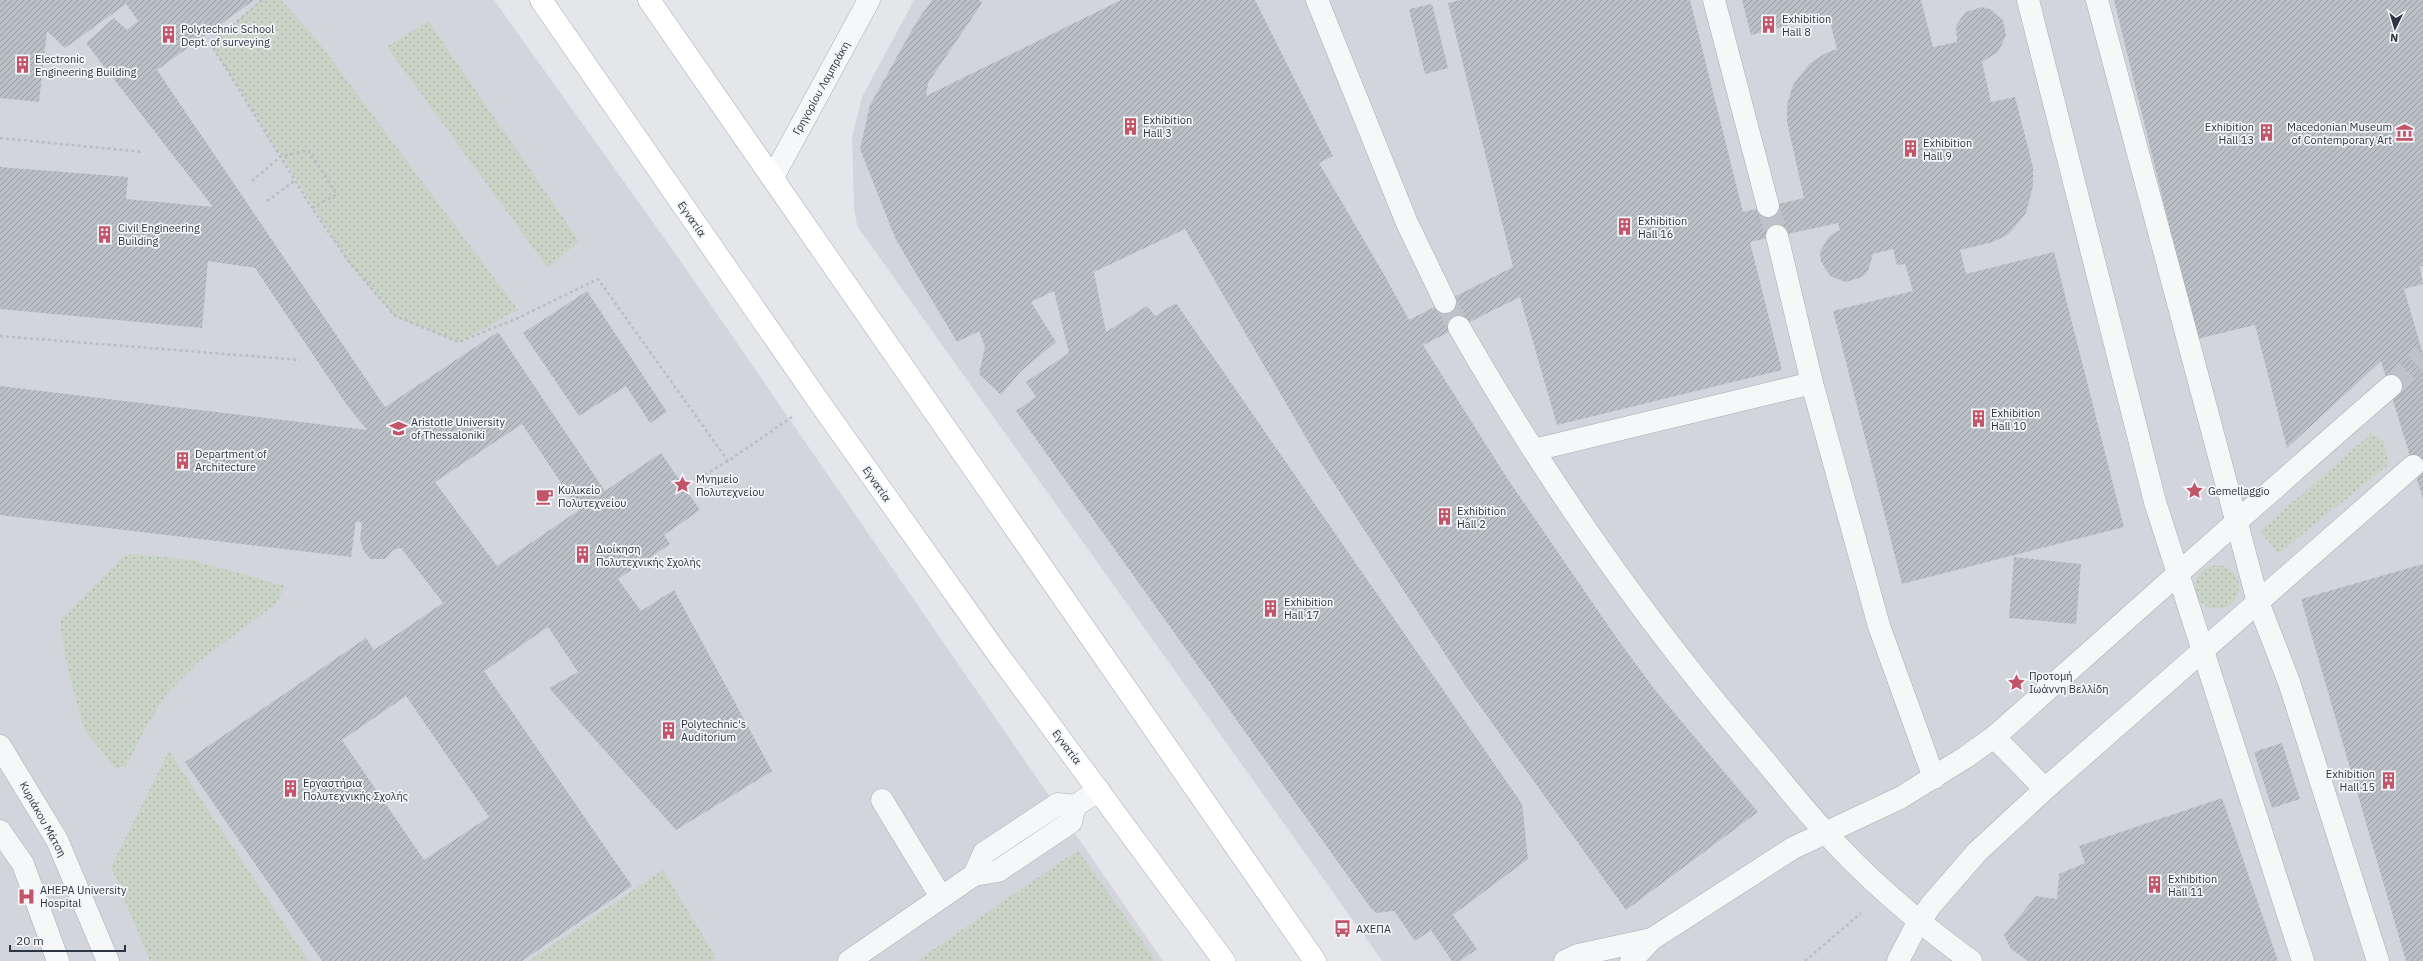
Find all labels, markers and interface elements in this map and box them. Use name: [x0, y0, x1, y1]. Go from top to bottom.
north arrow: [2375, 8, 2415, 48]
place label: Exhibition Hall 8: [1782, 12, 1831, 39]
building icon: Exhibition Hall 8: [1759, 15, 1779, 35]
place label: Polytechnic School Dept. of surveying: [181, 22, 274, 49]
building icon: Polytechnic School Dept. of surveying: [158, 25, 178, 45]
text: N: [2390, 31, 2399, 45]
street label: Γρηγορίου Λαμπράκη: [789, 39, 853, 137]
place label: Electronic Engineering Building: [35, 52, 137, 79]
building icon: Electronic Engineering Building: [12, 55, 32, 75]
place label: Exhibition Hall 3: [1143, 113, 1192, 140]
building icon: Exhibition Hall 3: [1120, 116, 1140, 136]
place label: Exhibition Hall 13: [2205, 120, 2254, 147]
place label: Macedonian Museum of Contemporary Art: [2287, 120, 2392, 147]
building icon: Exhibition Hall 13: [2257, 123, 2277, 143]
museum icon: Macedonian Museum of Contemporary Art: [2395, 123, 2415, 143]
place label: Exhibition Hall 9: [1923, 136, 1972, 163]
building icon: Exhibition Hall 9: [1900, 139, 1920, 159]
street label: Εγνατία: [675, 199, 709, 239]
place label: Exhibition Hall 16: [1638, 214, 1687, 241]
building icon: Exhibition Hall 16: [1615, 217, 1635, 237]
place label: Civil Engineering Building: [118, 221, 200, 248]
building icon: Civil Engineering Building: [95, 224, 115, 244]
place label: Exhibition Hall 10: [1991, 406, 2040, 433]
building icon: Exhibition Hall 10: [1968, 409, 1988, 429]
place label: Aristotle University of Thessaloniki: [411, 415, 505, 442]
school or university icon: Aristotle University of Thessaloniki: [388, 418, 408, 438]
place label: Department of Architecture: [195, 447, 267, 474]
building icon: Department of Architecture: [172, 450, 192, 470]
street label: Εγνατία: [860, 464, 894, 504]
place label: Μνημείο Πολυτεχνείου: [696, 472, 765, 499]
place icon: Μνημείο Πολυτεχνείου: [673, 475, 693, 495]
place icon: Gemellaggio: [2185, 481, 2205, 501]
place label: Κυλικείο Πολυτεχνείου: [558, 483, 627, 510]
place label: Gemellaggio: [2208, 484, 2270, 498]
cafe icon: Κυλικείο Πολυτεχνείου: [535, 486, 555, 506]
place label: Exhibition Hall 2: [1457, 504, 1506, 531]
building icon: Exhibition Hall 2: [1434, 507, 1454, 527]
place label: Διοίκηση Πολυτεχνικής Σχολής: [596, 542, 701, 569]
building icon: Διοίκηση Πολυτεχνικής Σχολής: [573, 545, 593, 565]
place label: Exhibition Hall 17: [1284, 595, 1333, 622]
building icon: Exhibition Hall 17: [1261, 598, 1281, 618]
place label: Προτομή Ιωάννη Βελλίδη: [2029, 669, 2109, 696]
place icon: Προτομή Ιωάννη Βελλίδη: [2006, 672, 2026, 692]
place label: Polytechnic's Auditorium: [681, 717, 746, 744]
building icon: Polytechnic's Auditorium: [658, 720, 678, 740]
street label: Εγνατία: [1049, 727, 1085, 767]
place label: Exhibition Hall 15: [2326, 767, 2375, 794]
building icon: Exhibition Hall 15: [2378, 770, 2398, 790]
place label: Εργαστήρια Πολυτεχνικής Σχολής: [303, 776, 408, 803]
street label: Κυριάκου Μάτση: [17, 779, 69, 859]
building icon: Εργαστήρια Πολυτεχνικής Σχολής: [280, 779, 300, 799]
place label: Exhibition Hall 11: [2168, 872, 2217, 899]
building icon: Exhibition Hall 11: [2145, 875, 2165, 895]
place label: AHEPA University Hospital: [40, 883, 127, 910]
hospital icon: AHEPA University Hospital: [17, 886, 37, 906]
bus stop icon: ΑΧΕΠΑ: [1333, 919, 1353, 939]
place label: ΑΧΕΠΑ: [1356, 922, 1391, 936]
scale bar: [10, 927, 125, 953]
text: 20 m: [16, 933, 44, 948]

